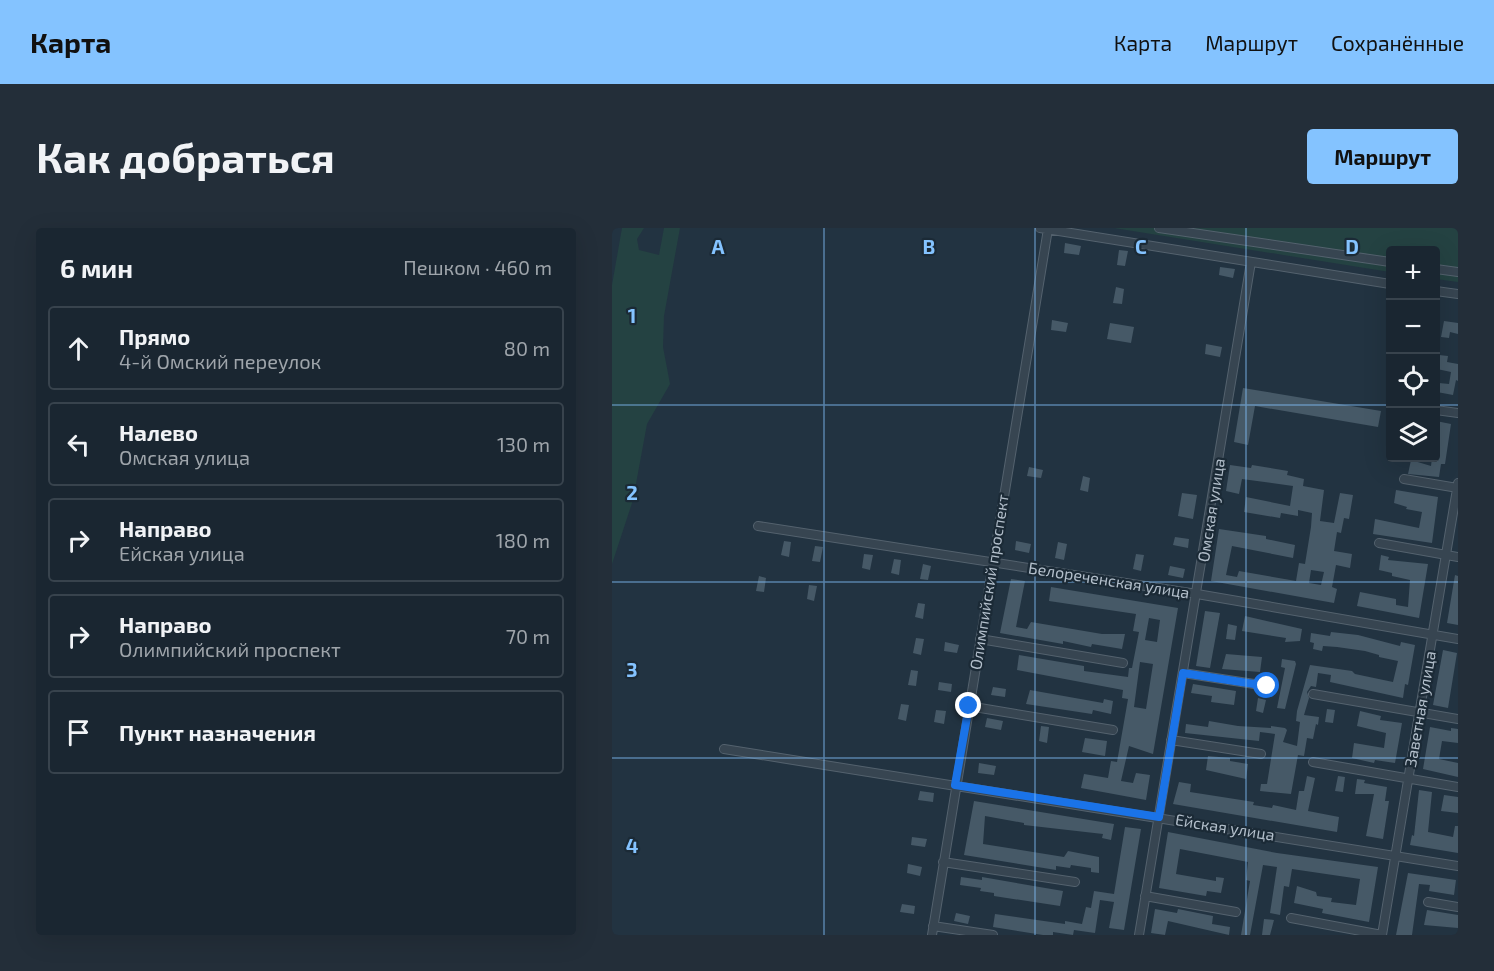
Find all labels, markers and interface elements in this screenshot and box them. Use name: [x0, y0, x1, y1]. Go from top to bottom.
text: Карта: [30, 25, 111, 59]
text: Карта: [1114, 30, 1172, 55]
text: Маршрут: [1205, 30, 1298, 55]
text: Сохранённые: [1331, 30, 1464, 55]
button: Маршрут: [1307, 129, 1458, 184]
text: Как добраться: [36, 131, 335, 181]
text: A: [711, 234, 725, 258]
text: B: [923, 234, 935, 258]
text: C: [1135, 234, 1147, 258]
text: D: [1345, 234, 1359, 258]
map controls: [1386, 246, 1440, 462]
button: +: [1386, 246, 1440, 300]
text: 6 мин: [60, 252, 133, 283]
text: Пешком · 460 m: [403, 255, 552, 279]
button: −: [1386, 300, 1440, 354]
text: 1: [628, 303, 636, 327]
text: Прямо: [119, 323, 190, 349]
icon: ahead: [62, 332, 95, 365]
text: 80 m: [504, 336, 550, 360]
text: 4-й Омский переулок: [119, 349, 321, 373]
button: locate: [1386, 354, 1440, 408]
button: layers: [1386, 408, 1440, 462]
text: Налево: [119, 419, 198, 445]
icon: left: [62, 428, 95, 461]
text: 130 m: [497, 432, 550, 456]
text: Омская улица: [119, 445, 250, 469]
street label: Омская улица: [1193, 457, 1229, 563]
text: 2: [626, 480, 638, 504]
street label: Олимпийский проспект: [965, 493, 1012, 671]
text: Направо: [119, 515, 212, 541]
icon: right: [62, 524, 95, 557]
text: 180 m: [496, 528, 550, 552]
text: Ейская улица: [119, 541, 245, 565]
street label: Белореченская улица: [1027, 557, 1191, 603]
text: Направо: [119, 611, 212, 637]
icon: right: [62, 620, 95, 653]
text: 70 m: [506, 624, 550, 648]
text: Олимпийский проспект: [119, 637, 341, 661]
street label: Заветная улица: [1400, 649, 1440, 769]
text: 3: [626, 657, 638, 681]
route start: [1253, 672, 1279, 698]
route end: [955, 692, 981, 718]
icon: arrive: [62, 716, 95, 749]
text: Пункт назначения: [119, 719, 316, 745]
street label: Ейская улица: [1174, 809, 1276, 845]
text: 4: [626, 833, 639, 857]

